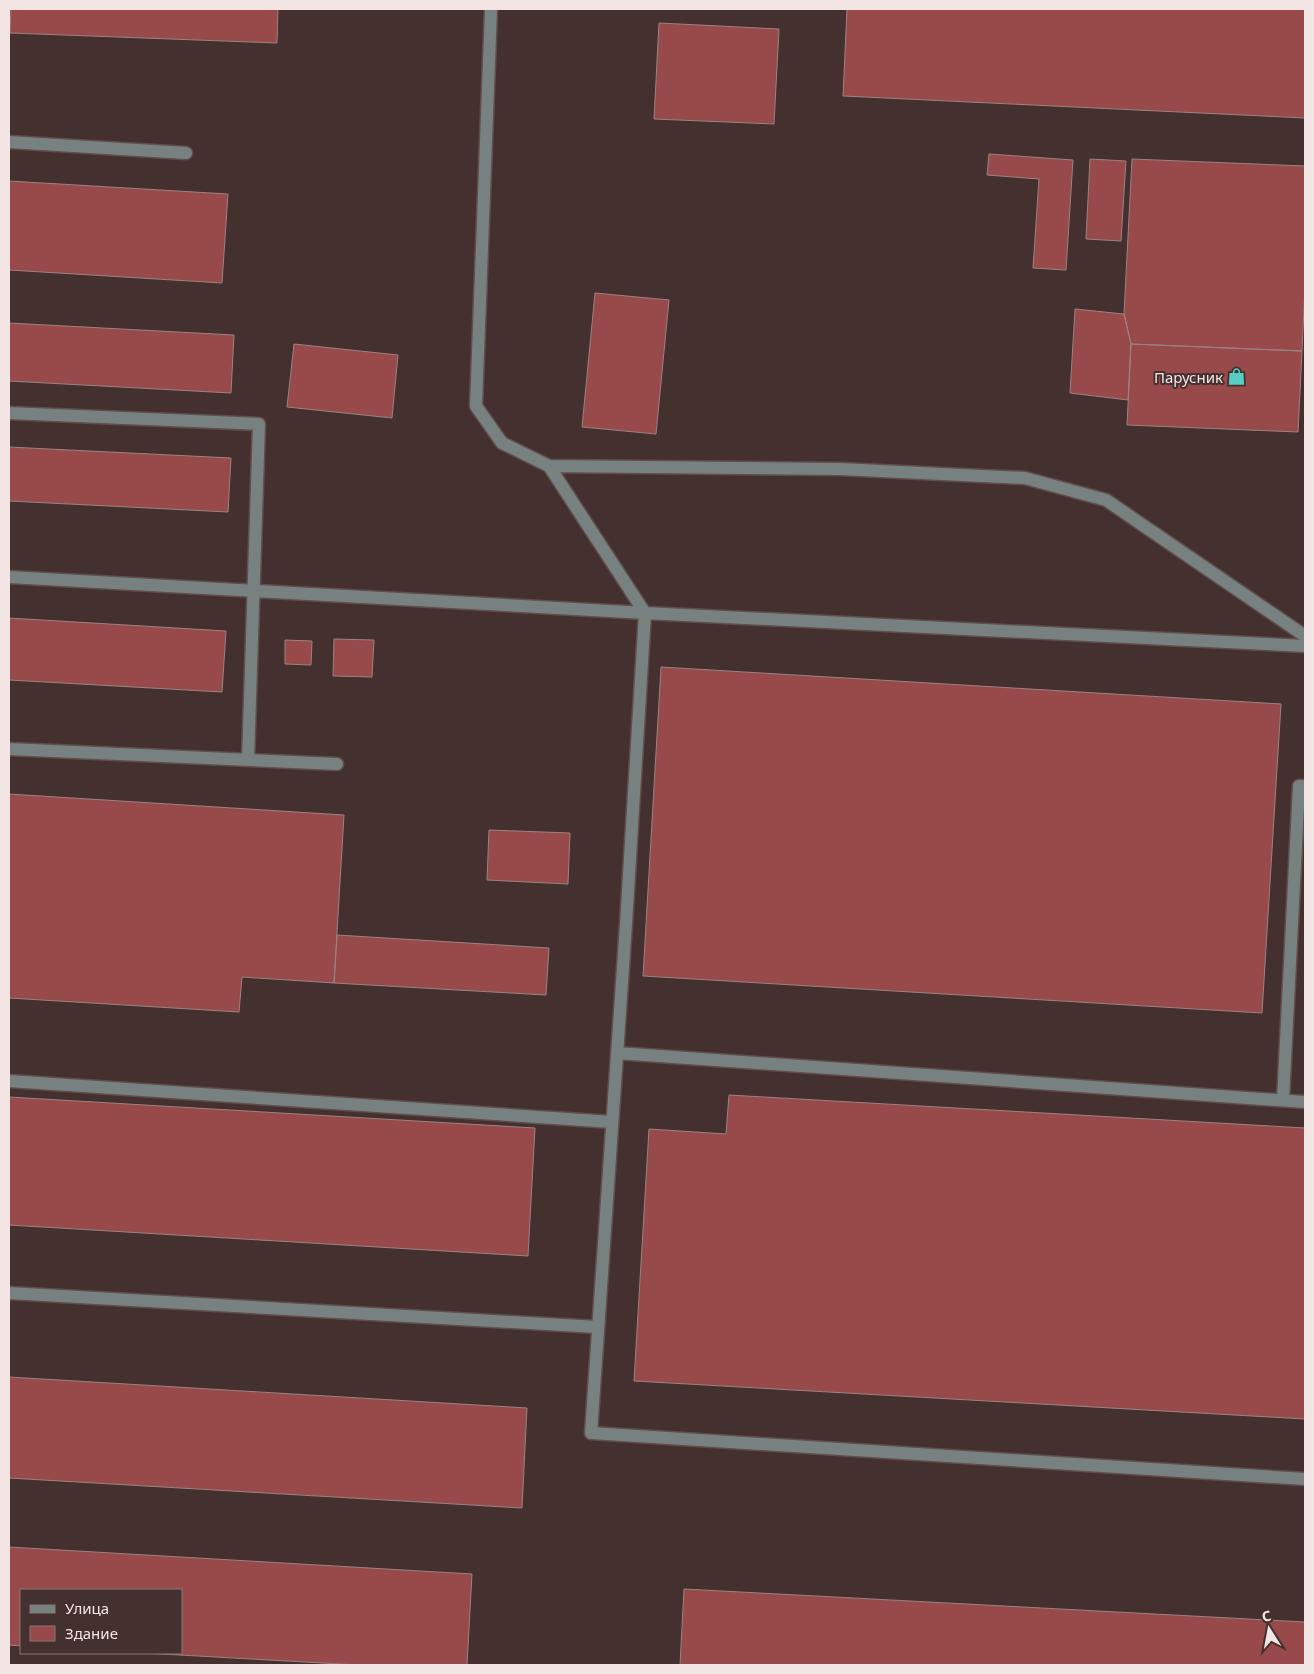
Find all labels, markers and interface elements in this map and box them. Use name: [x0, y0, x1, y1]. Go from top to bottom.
place label: Парусник: [1154, 367, 1223, 387]
shop icon: Парусник: [1227, 367, 1247, 387]
legend: [20, 1589, 182, 1654]
text: Улица: [65, 1598, 109, 1618]
north arrow: [1244, 1604, 1294, 1654]
text: С: [1260, 1606, 1273, 1626]
text: Здание: [65, 1623, 118, 1643]

